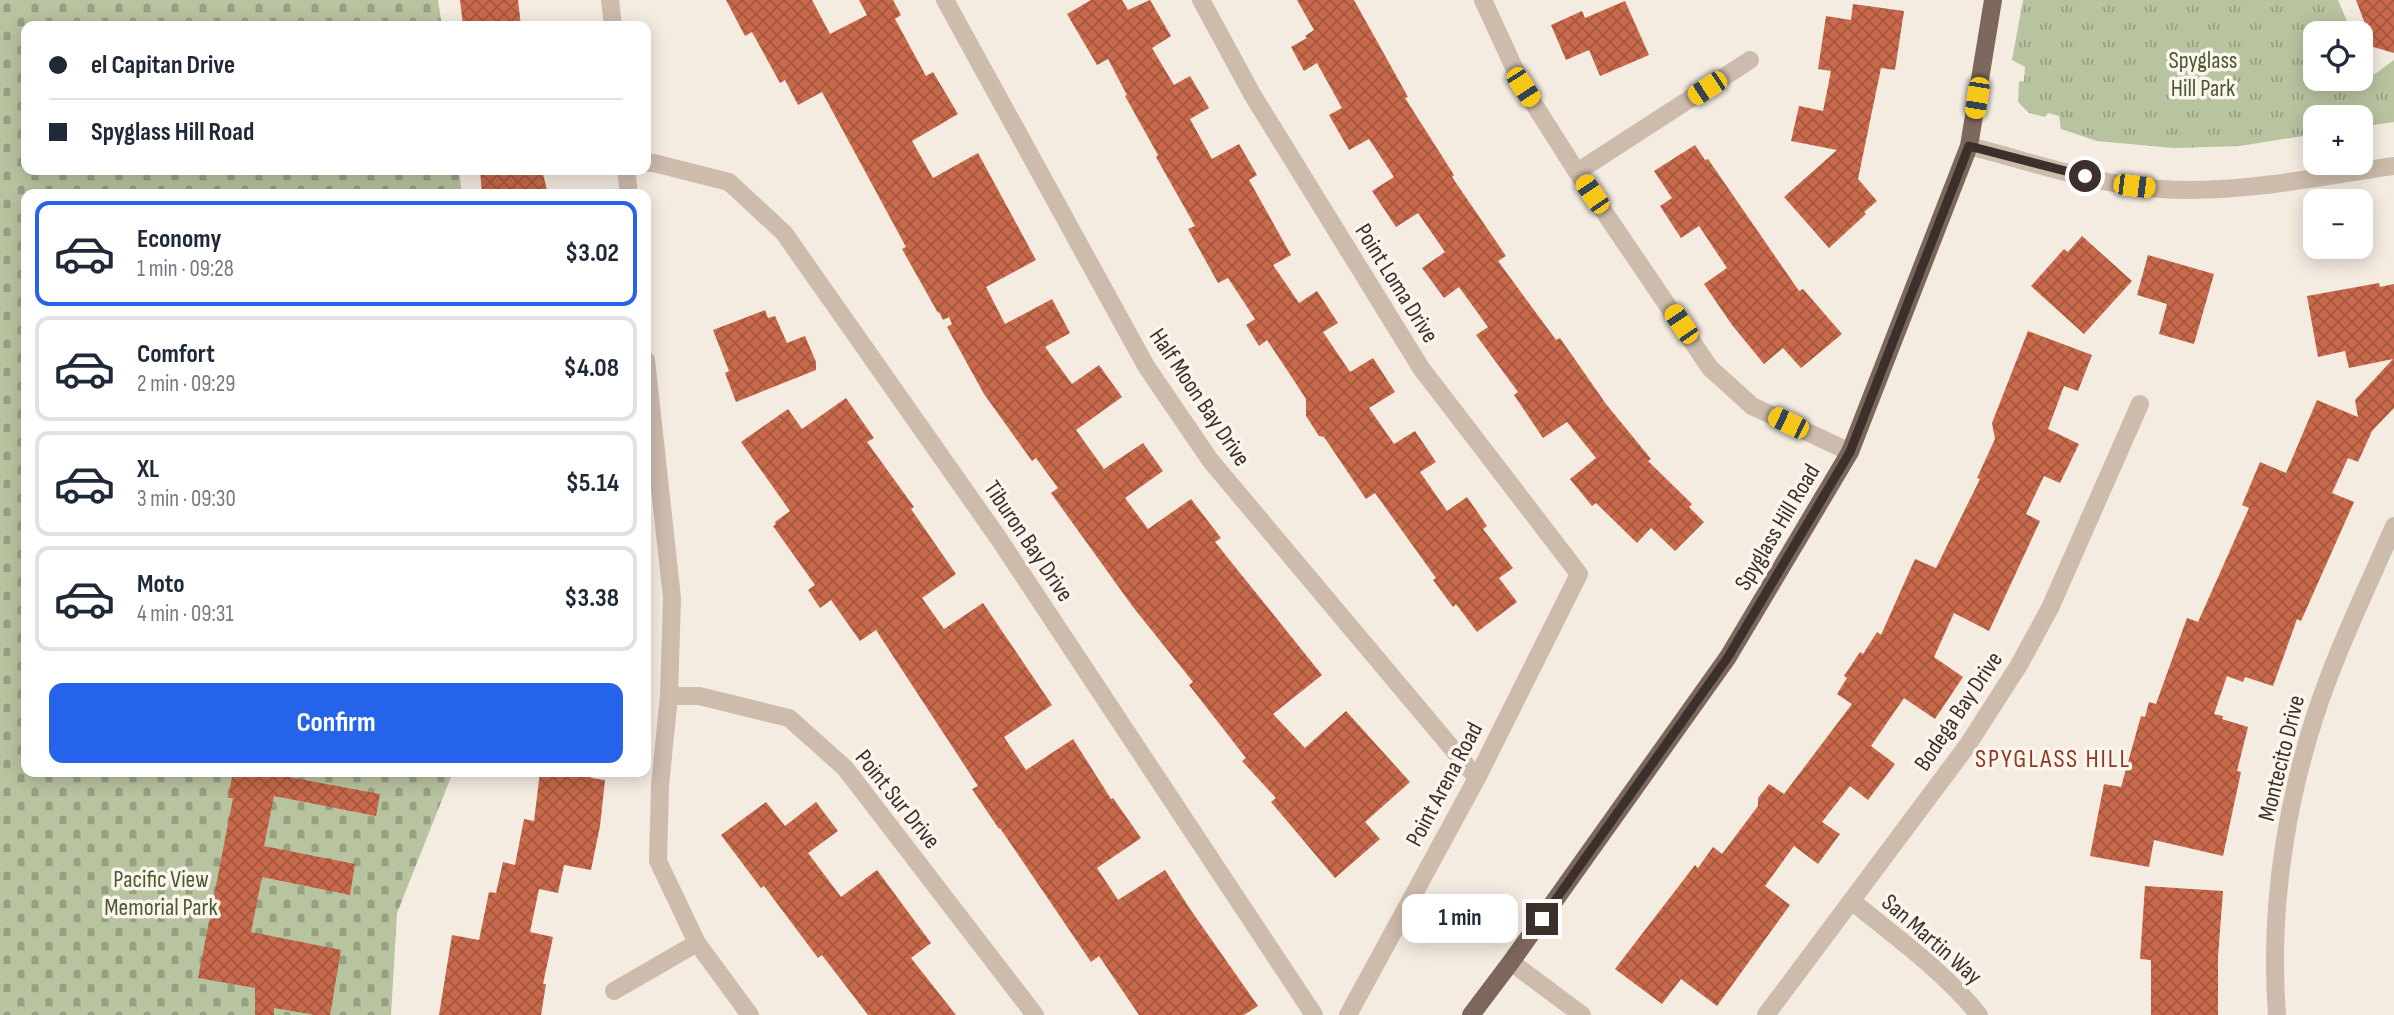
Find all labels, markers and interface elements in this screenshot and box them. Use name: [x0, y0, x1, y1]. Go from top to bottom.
map controls: [2303, 21, 2373, 259]
button: locate: [2303, 21, 2373, 91]
park label: Spyglass Hill Park: [2169, 46, 2237, 103]
text: el Capitan Drive: [91, 50, 235, 81]
car: [1503, 64, 1544, 110]
car: [1684, 68, 1731, 108]
car: [1964, 76, 1991, 120]
button: +: [2303, 105, 2373, 175]
text: Spyglass Hill Road: [91, 117, 254, 148]
route start: [2069, 160, 2101, 192]
car: [1572, 171, 1613, 217]
car: [2112, 173, 2157, 199]
button: −: [2303, 189, 2373, 259]
street label: Point Loma Drive: [1348, 218, 1445, 348]
icon: car: [53, 222, 116, 285]
text: Economy: [137, 224, 221, 255]
text: $3.02: [565, 238, 619, 269]
text: 1 min · 09:28: [137, 255, 234, 283]
car: [1661, 301, 1702, 347]
street label: Half Moon Bay Drive: [1143, 323, 1256, 472]
icon: car: [53, 337, 116, 400]
text: Comfort: [137, 339, 215, 370]
text: $4.08: [564, 353, 619, 384]
text: 2 min · 09:29: [137, 370, 235, 398]
car: [1765, 404, 1812, 442]
icon: car: [53, 452, 116, 515]
text: XL: [137, 454, 159, 485]
street label: Spyglass Hill Road: [1728, 459, 1826, 596]
text: $5.14: [566, 468, 619, 499]
street label: Tiburon Bay Drive: [978, 475, 1080, 607]
text: 3 min · 09:30: [137, 485, 236, 513]
icon: car: [53, 567, 116, 630]
text: Moto: [137, 569, 185, 600]
text: $3.38: [564, 583, 619, 614]
text: 4 min · 09:31: [137, 600, 234, 628]
street label: Bodega Bay Drive: [1908, 646, 2009, 776]
button: Confirm: [49, 683, 623, 763]
street label: Montecito Drive: [2252, 692, 2311, 824]
street label: Point Arena Road: [1400, 717, 1489, 851]
street label: Point Sur Drive: [849, 744, 946, 855]
district label: SPYGLASS HILL: [1975, 744, 2131, 775]
park label: Pacific View Memorial Park: [104, 865, 218, 922]
street label: San Martin Way: [1876, 888, 1988, 991]
callout: 1 min: [1402, 894, 1518, 944]
route end: [1526, 903, 1558, 935]
text: 1 min: [1439, 904, 1481, 932]

